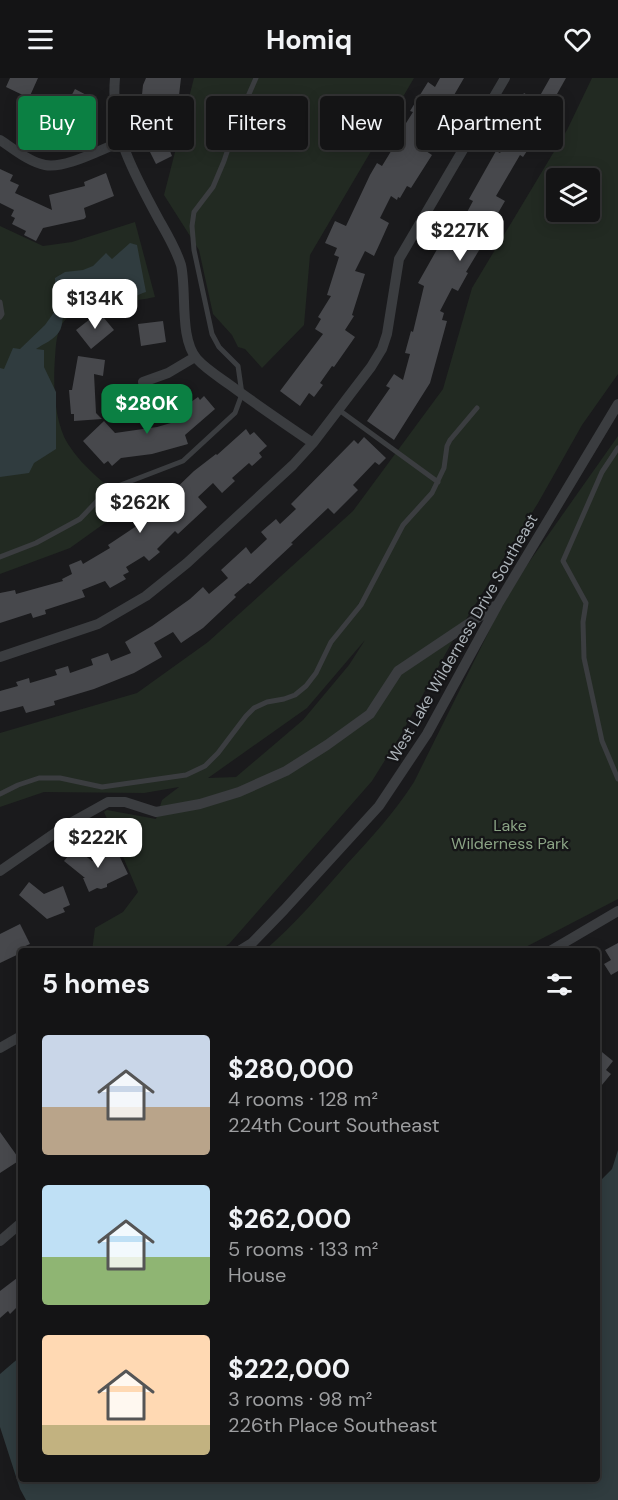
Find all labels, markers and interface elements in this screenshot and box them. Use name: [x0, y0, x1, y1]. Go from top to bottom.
text: Homiq: [266, 22, 352, 57]
icon: menu: [24, 23, 57, 56]
icon: heart: [561, 23, 594, 56]
chip: Buy: [18, 96, 96, 150]
chip: Rent: [108, 96, 194, 150]
chip: Filters: [206, 96, 308, 150]
chip: New: [320, 96, 404, 150]
chip: Apartment: [416, 96, 563, 150]
map controls: [546, 168, 600, 222]
button: layers: [546, 168, 600, 222]
pin: $227K: [418, 211, 502, 262]
text: $227K: [431, 217, 489, 243]
pin: $134K: [53, 279, 137, 330]
text: $134K: [66, 285, 124, 311]
pin: $280K: [105, 384, 189, 435]
text: $280K: [115, 390, 179, 416]
pin: $262K: [98, 483, 182, 534]
text: $262K: [110, 489, 170, 515]
street label: West Lake Wilderness Drive Southeast: [382, 510, 542, 766]
park label: Lake Wilderness Park: [451, 815, 569, 854]
pin: $222K: [56, 818, 140, 869]
text: $222K: [68, 824, 128, 850]
text: 5 homes: [42, 967, 150, 1001]
icon: filters: [543, 968, 576, 1001]
text: $280,000: [228, 1052, 354, 1086]
icon: home: [90, 1059, 162, 1131]
text: 4 rooms · 128 m²: [228, 1086, 378, 1112]
text: 224th Court Southeast: [228, 1112, 440, 1138]
text: $262,000: [228, 1202, 351, 1236]
icon: home: [90, 1209, 162, 1281]
text: 5 rooms · 133 m²: [228, 1236, 378, 1262]
text: House: [228, 1262, 286, 1288]
text: $222,000: [228, 1352, 350, 1386]
icon: home: [90, 1359, 162, 1431]
text: 3 rooms · 98 m²: [228, 1386, 372, 1412]
text: 226th Place Southeast: [228, 1412, 437, 1438]

